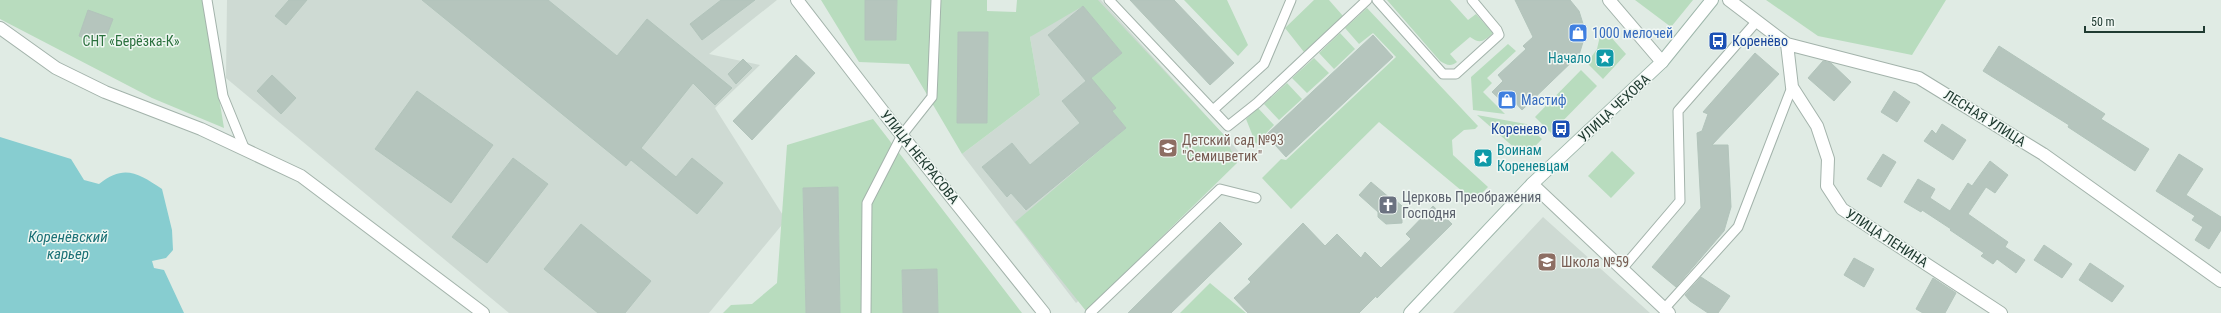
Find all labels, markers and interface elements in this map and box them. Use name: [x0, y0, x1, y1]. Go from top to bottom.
scale bar: [2085, 8, 2204, 34]
text: 50 m: [2091, 15, 2115, 29]
shop icon: 1000 мелочей: [1567, 22, 1589, 44]
place label: 1000 мелочей: [1592, 25, 1673, 41]
bus stop icon: Коренёво: [1707, 30, 1729, 52]
park label: СНТ «Берёзка-К»: [82, 33, 180, 49]
place label: Коренёво: [1732, 33, 1788, 49]
place icon: Начало: [1594, 47, 1616, 69]
place label: Начало: [1548, 50, 1591, 66]
street label: УЛИЦА ЧЕХОВА: [1575, 71, 1653, 145]
street label: ЛЕСНАЯ УЛИЦА: [1941, 87, 2029, 149]
shop icon: Мастиф: [1496, 89, 1518, 111]
place label: Мастиф: [1521, 92, 1567, 108]
street label: УЛИЦА НЕКРАСОВА: [877, 107, 963, 207]
bus stop icon: Коренево: [1550, 118, 1572, 140]
place label: Коренево: [1491, 121, 1547, 137]
place label: Детский сад №93 "Семицветик": [1182, 132, 1284, 164]
school or university icon: Детский сад №93 "Семицветик": [1157, 137, 1179, 159]
place label: Воинам Кореневцам: [1497, 142, 1569, 174]
place icon: Воинам Кореневцам: [1472, 147, 1494, 169]
place label: Церковь Преображения Господня: [1402, 189, 1541, 221]
church icon: Церковь Преображения Господня: [1377, 194, 1399, 216]
street label: УЛИЦА ЛЕНИНА: [1843, 205, 1931, 271]
water label: Коренёвский карьер: [28, 228, 108, 263]
school or university icon: Школа №59: [1536, 251, 1558, 273]
place label: Школа №59: [1561, 254, 1629, 270]

